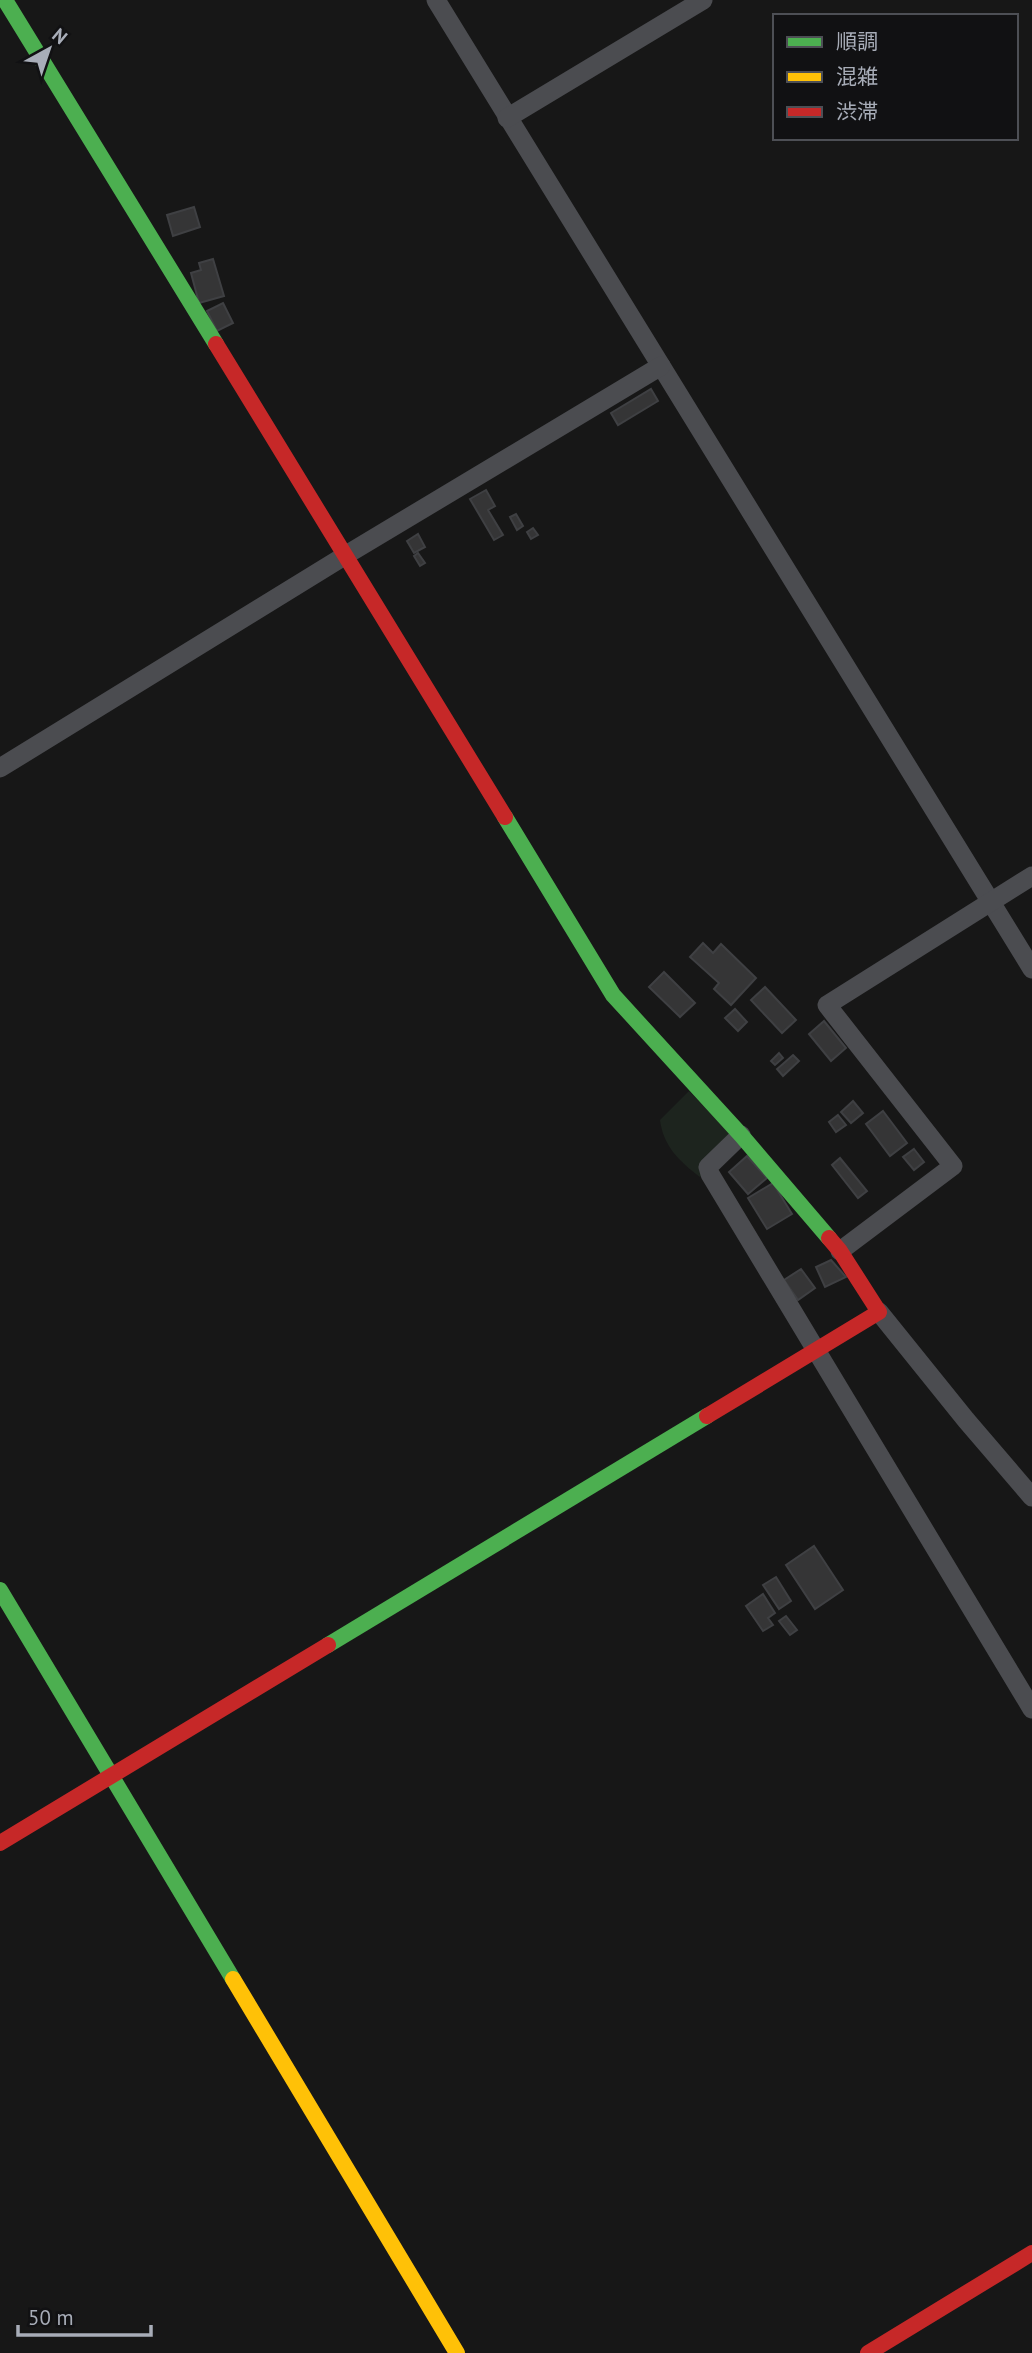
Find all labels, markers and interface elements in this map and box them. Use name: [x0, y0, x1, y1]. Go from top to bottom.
north arrow: [14, 14, 84, 84]
legend: [773, 14, 1018, 140]
text: N: [47, 23, 72, 49]
text: 順調: [836, 28, 878, 55]
text: 混雑: [836, 63, 878, 90]
text: 渋滞: [836, 98, 878, 125]
scale bar: [18, 2294, 150, 2338]
text: 50 m: [28, 2304, 74, 2331]

